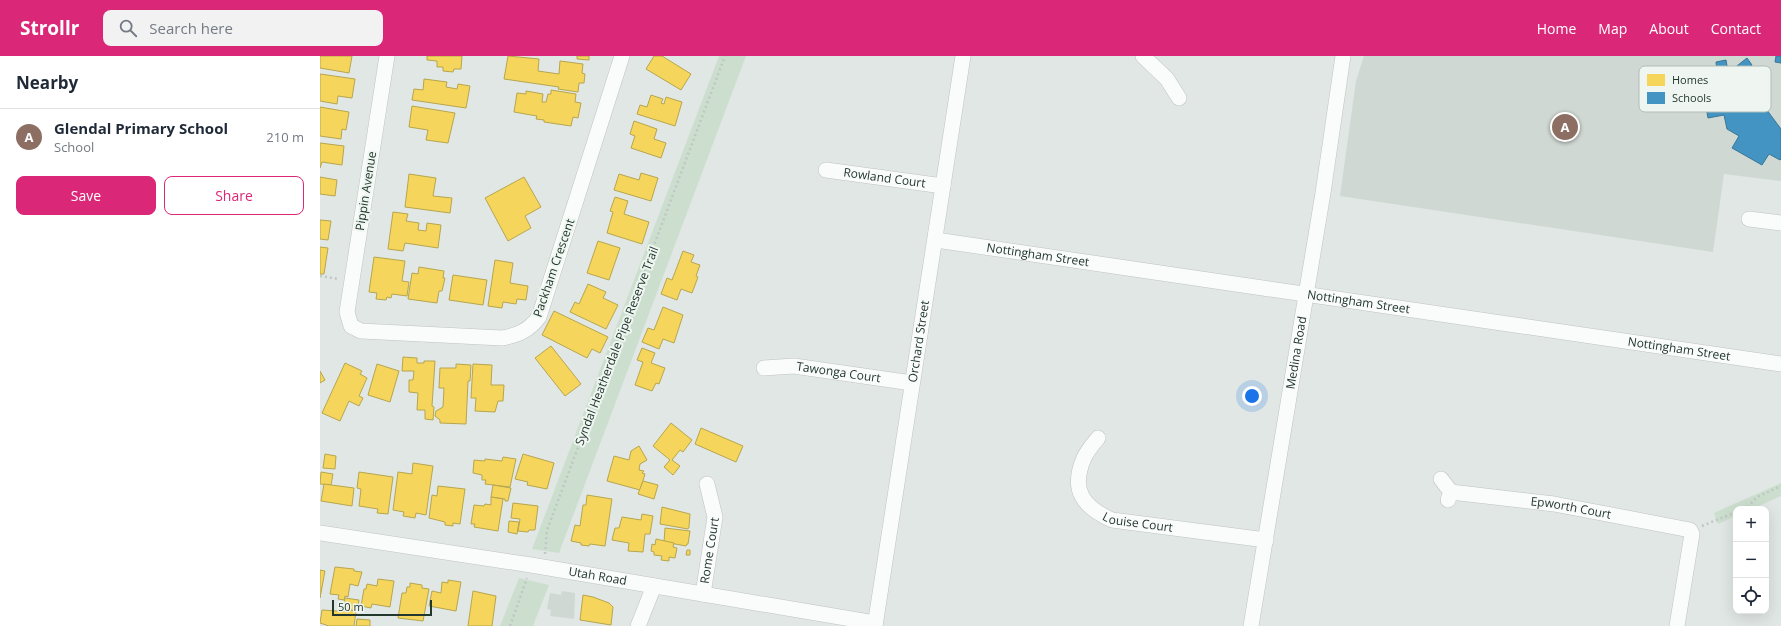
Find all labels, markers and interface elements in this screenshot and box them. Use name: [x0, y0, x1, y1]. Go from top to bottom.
search box: [103, 10, 383, 46]
text: Strollr: [20, 15, 79, 41]
icon: search: [117, 17, 139, 39]
text: Search here: [149, 18, 233, 38]
text: Home: [1537, 19, 1576, 38]
text: Map: [1598, 19, 1627, 38]
text: About: [1649, 19, 1689, 38]
text: Contact: [1711, 19, 1761, 38]
legend: [1639, 66, 1771, 112]
text: Nearby: [16, 71, 78, 94]
text: Homes: [1672, 72, 1708, 87]
text: Schools: [1672, 90, 1711, 105]
pin: A: [1552, 112, 1578, 142]
text: Glendal Primary School: [54, 118, 228, 138]
text: A: [25, 128, 33, 146]
text: 210 m: [266, 128, 304, 146]
text: School: [54, 138, 94, 156]
street label: Pippin Avenue: [351, 150, 380, 232]
street label: Rowland Court: [842, 163, 927, 192]
button: Save: [16, 176, 156, 215]
button: Share: [164, 176, 304, 215]
street label: Packham Crescent: [529, 216, 578, 319]
street label: Nottingham Street: [986, 239, 1090, 270]
street label: Syndal Heatherdale Pipe Reserve Trail: [571, 244, 662, 448]
street label: Nottingham Street: [1306, 286, 1411, 317]
street label: Orchard Street: [904, 299, 933, 384]
street label: Medina Road: [1282, 315, 1310, 390]
street label: Nottingham Street: [1627, 333, 1732, 364]
street label: Tawonga Court: [795, 357, 882, 386]
your location: [1242, 386, 1262, 406]
street label: Epworth Court: [1530, 492, 1613, 523]
map controls: [1733, 506, 1769, 614]
button: +: [1733, 506, 1769, 542]
street label: Louise Court: [1100, 508, 1174, 536]
street label: Rome Court: [696, 516, 723, 585]
button: −: [1733, 542, 1769, 578]
street label: Utah Road: [567, 562, 628, 589]
button: locate: [1733, 578, 1769, 614]
scale bar: [332, 598, 432, 617]
text: 50 m: [338, 599, 364, 614]

